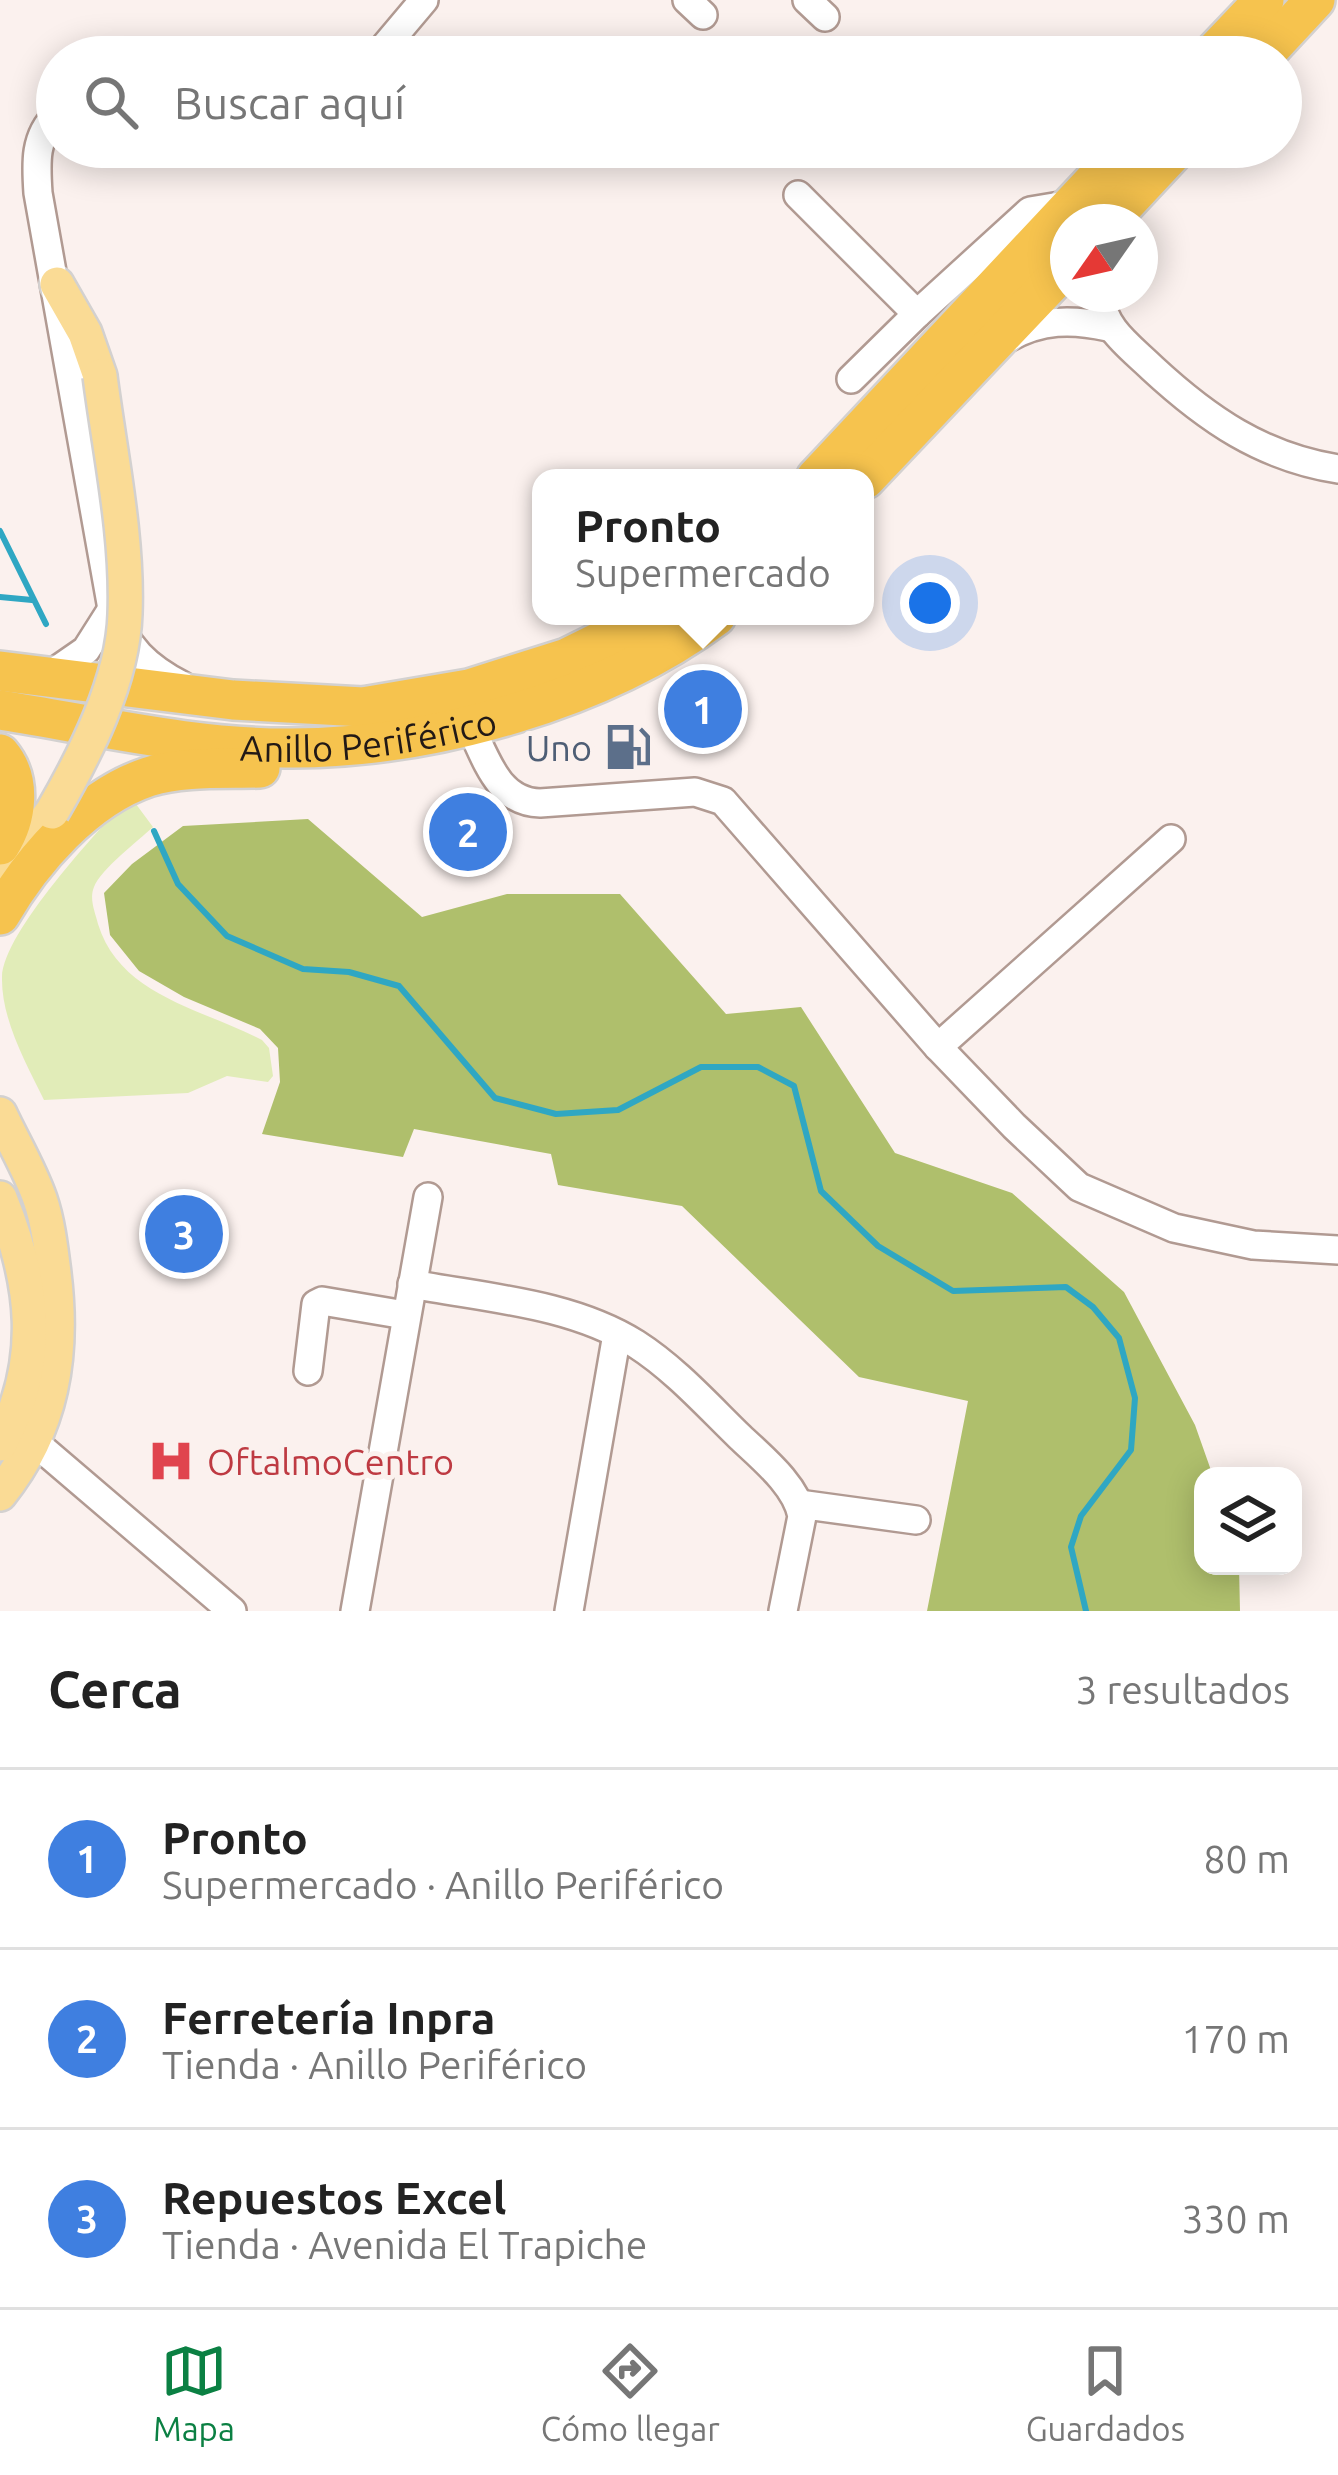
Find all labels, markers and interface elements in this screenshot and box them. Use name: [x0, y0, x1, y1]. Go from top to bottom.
search box: [36, 36, 1302, 168]
icon: search: [78, 69, 144, 135]
text: Buscar aquí: [174, 77, 405, 128]
north arrow: [1050, 204, 1158, 312]
popup: [532, 469, 874, 625]
text: Pronto: [575, 500, 721, 551]
text: Supermercado: [575, 551, 831, 594]
your location: [900, 573, 960, 633]
pin: 1: [664, 664, 742, 754]
street label: Anillo Periférico: [239, 699, 501, 769]
fuel station icon: Uno: [603, 722, 653, 772]
place label: Uno: [526, 727, 592, 768]
pin: 2: [429, 787, 507, 877]
pin: 3: [145, 1189, 223, 1279]
hospital icon: OftalmoCentro: [146, 1436, 196, 1486]
place label: OftalmoCentro: [207, 1441, 454, 1482]
map controls: [1194, 1467, 1302, 1575]
button: layers: [1194, 1467, 1302, 1575]
text: Cerca: [48, 1660, 182, 1718]
text: 3 resultados: [1076, 1668, 1290, 1711]
text: Pronto: [162, 1812, 308, 1863]
text: 1: [76, 1837, 98, 1880]
text: 80 m: [1203, 1837, 1290, 1880]
text: Supermercado · Anillo Periférico: [162, 1863, 724, 1906]
text: Ferretería Inpra: [162, 1992, 496, 2043]
text: 2: [76, 2017, 98, 2060]
text: 170 m: [1181, 2017, 1290, 2060]
text: Tienda · Anillo Periférico: [162, 2043, 587, 2086]
text: Repuestos Excel: [162, 2172, 507, 2223]
text: 3: [76, 2197, 98, 2240]
text: 330 m: [1181, 2197, 1290, 2240]
text: Tienda · Avenida El Trapiche: [162, 2223, 647, 2266]
tab: Mapa: [153, 2338, 235, 2447]
tab: Cómo llegar: [541, 2338, 720, 2447]
tab: Guardados: [1026, 2338, 1185, 2447]

